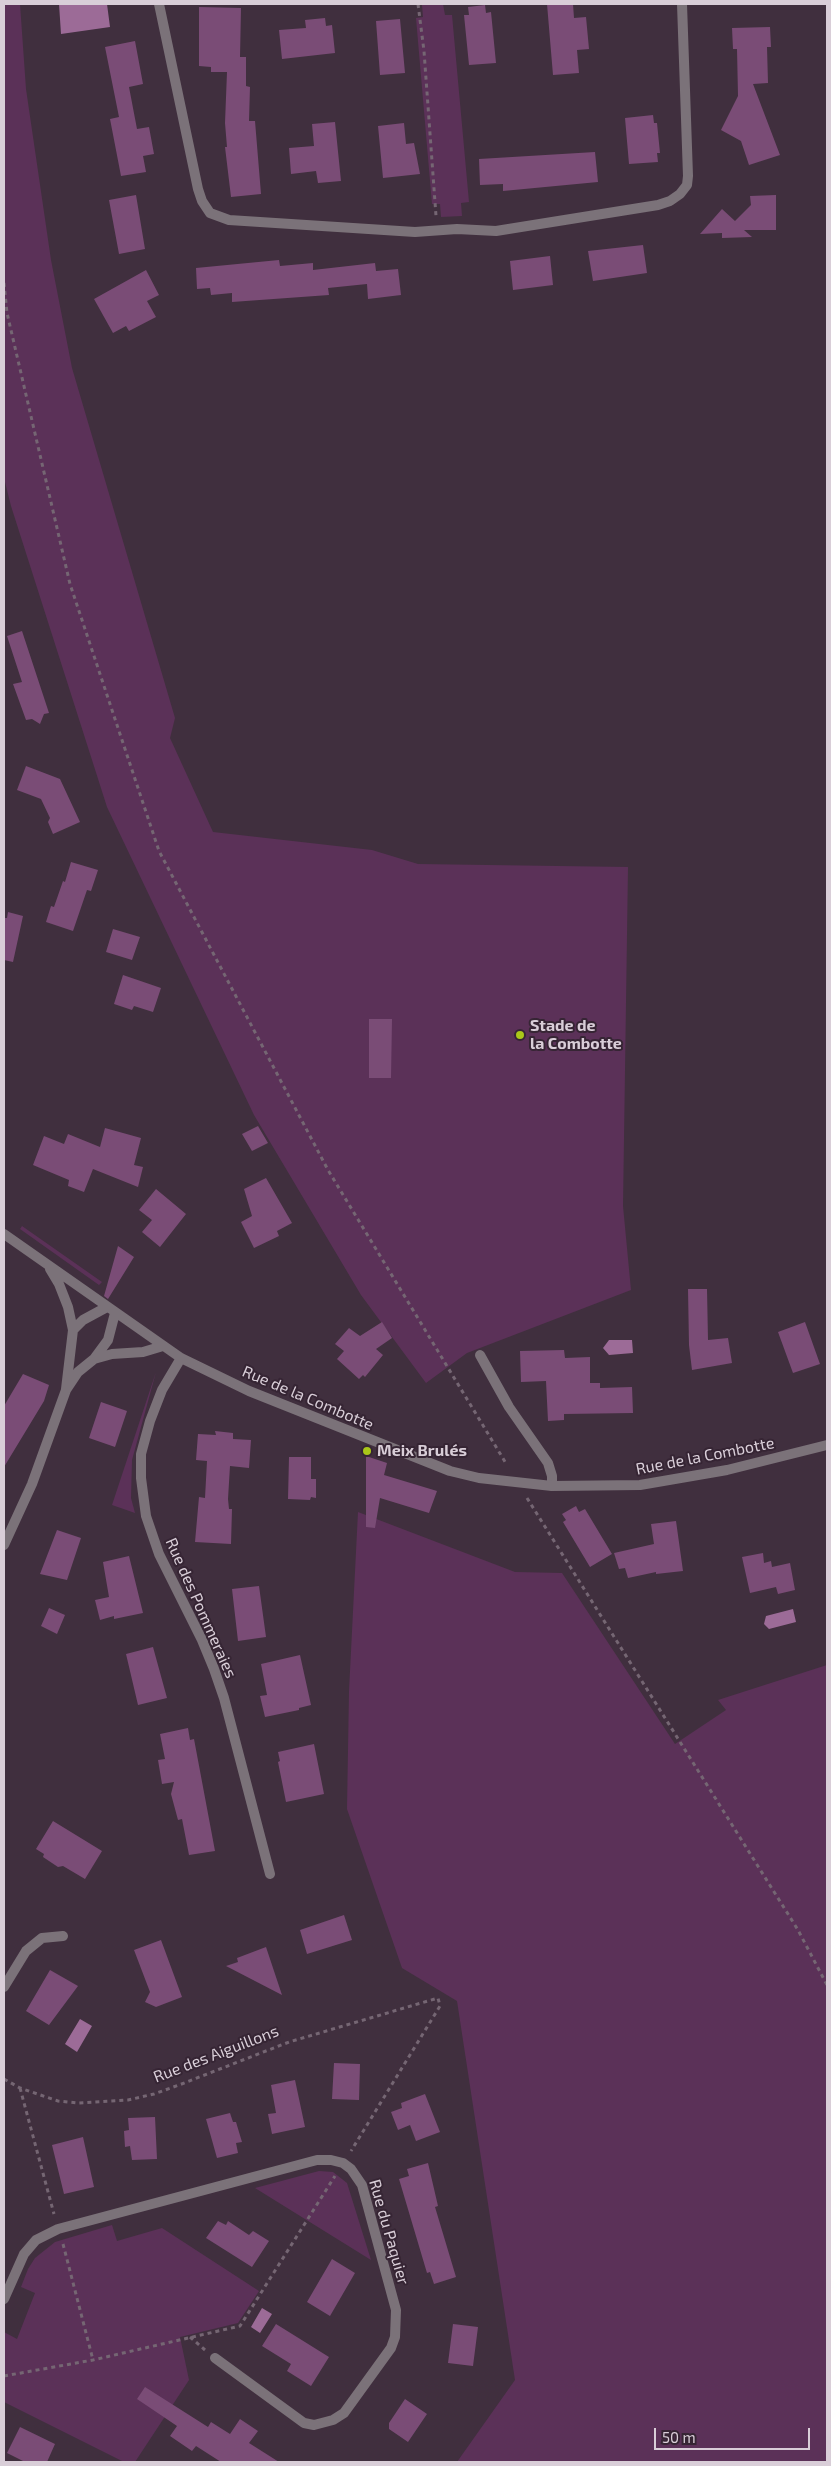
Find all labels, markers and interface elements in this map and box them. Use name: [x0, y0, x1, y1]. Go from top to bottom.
place label: Stade de la Combotte: [530, 1016, 622, 1054]
marker: Stade de la Combotte: [514, 1029, 526, 1041]
street label: Rue de la Combotte: [239, 1362, 377, 1434]
street label: Rue de la Combotte: [634, 1433, 776, 1479]
place label: Meix Brulés: [377, 1441, 467, 1461]
marker: Meix Brulés: [361, 1445, 373, 1457]
street label: Rue des Pommeraies: [161, 1535, 241, 1681]
street label: Rue des Aiguillons: [151, 2021, 281, 2087]
street label: Rue du Paquier: [365, 2177, 413, 2287]
scale bar: [656, 2418, 812, 2450]
text: 50 m: [662, 2428, 696, 2446]

